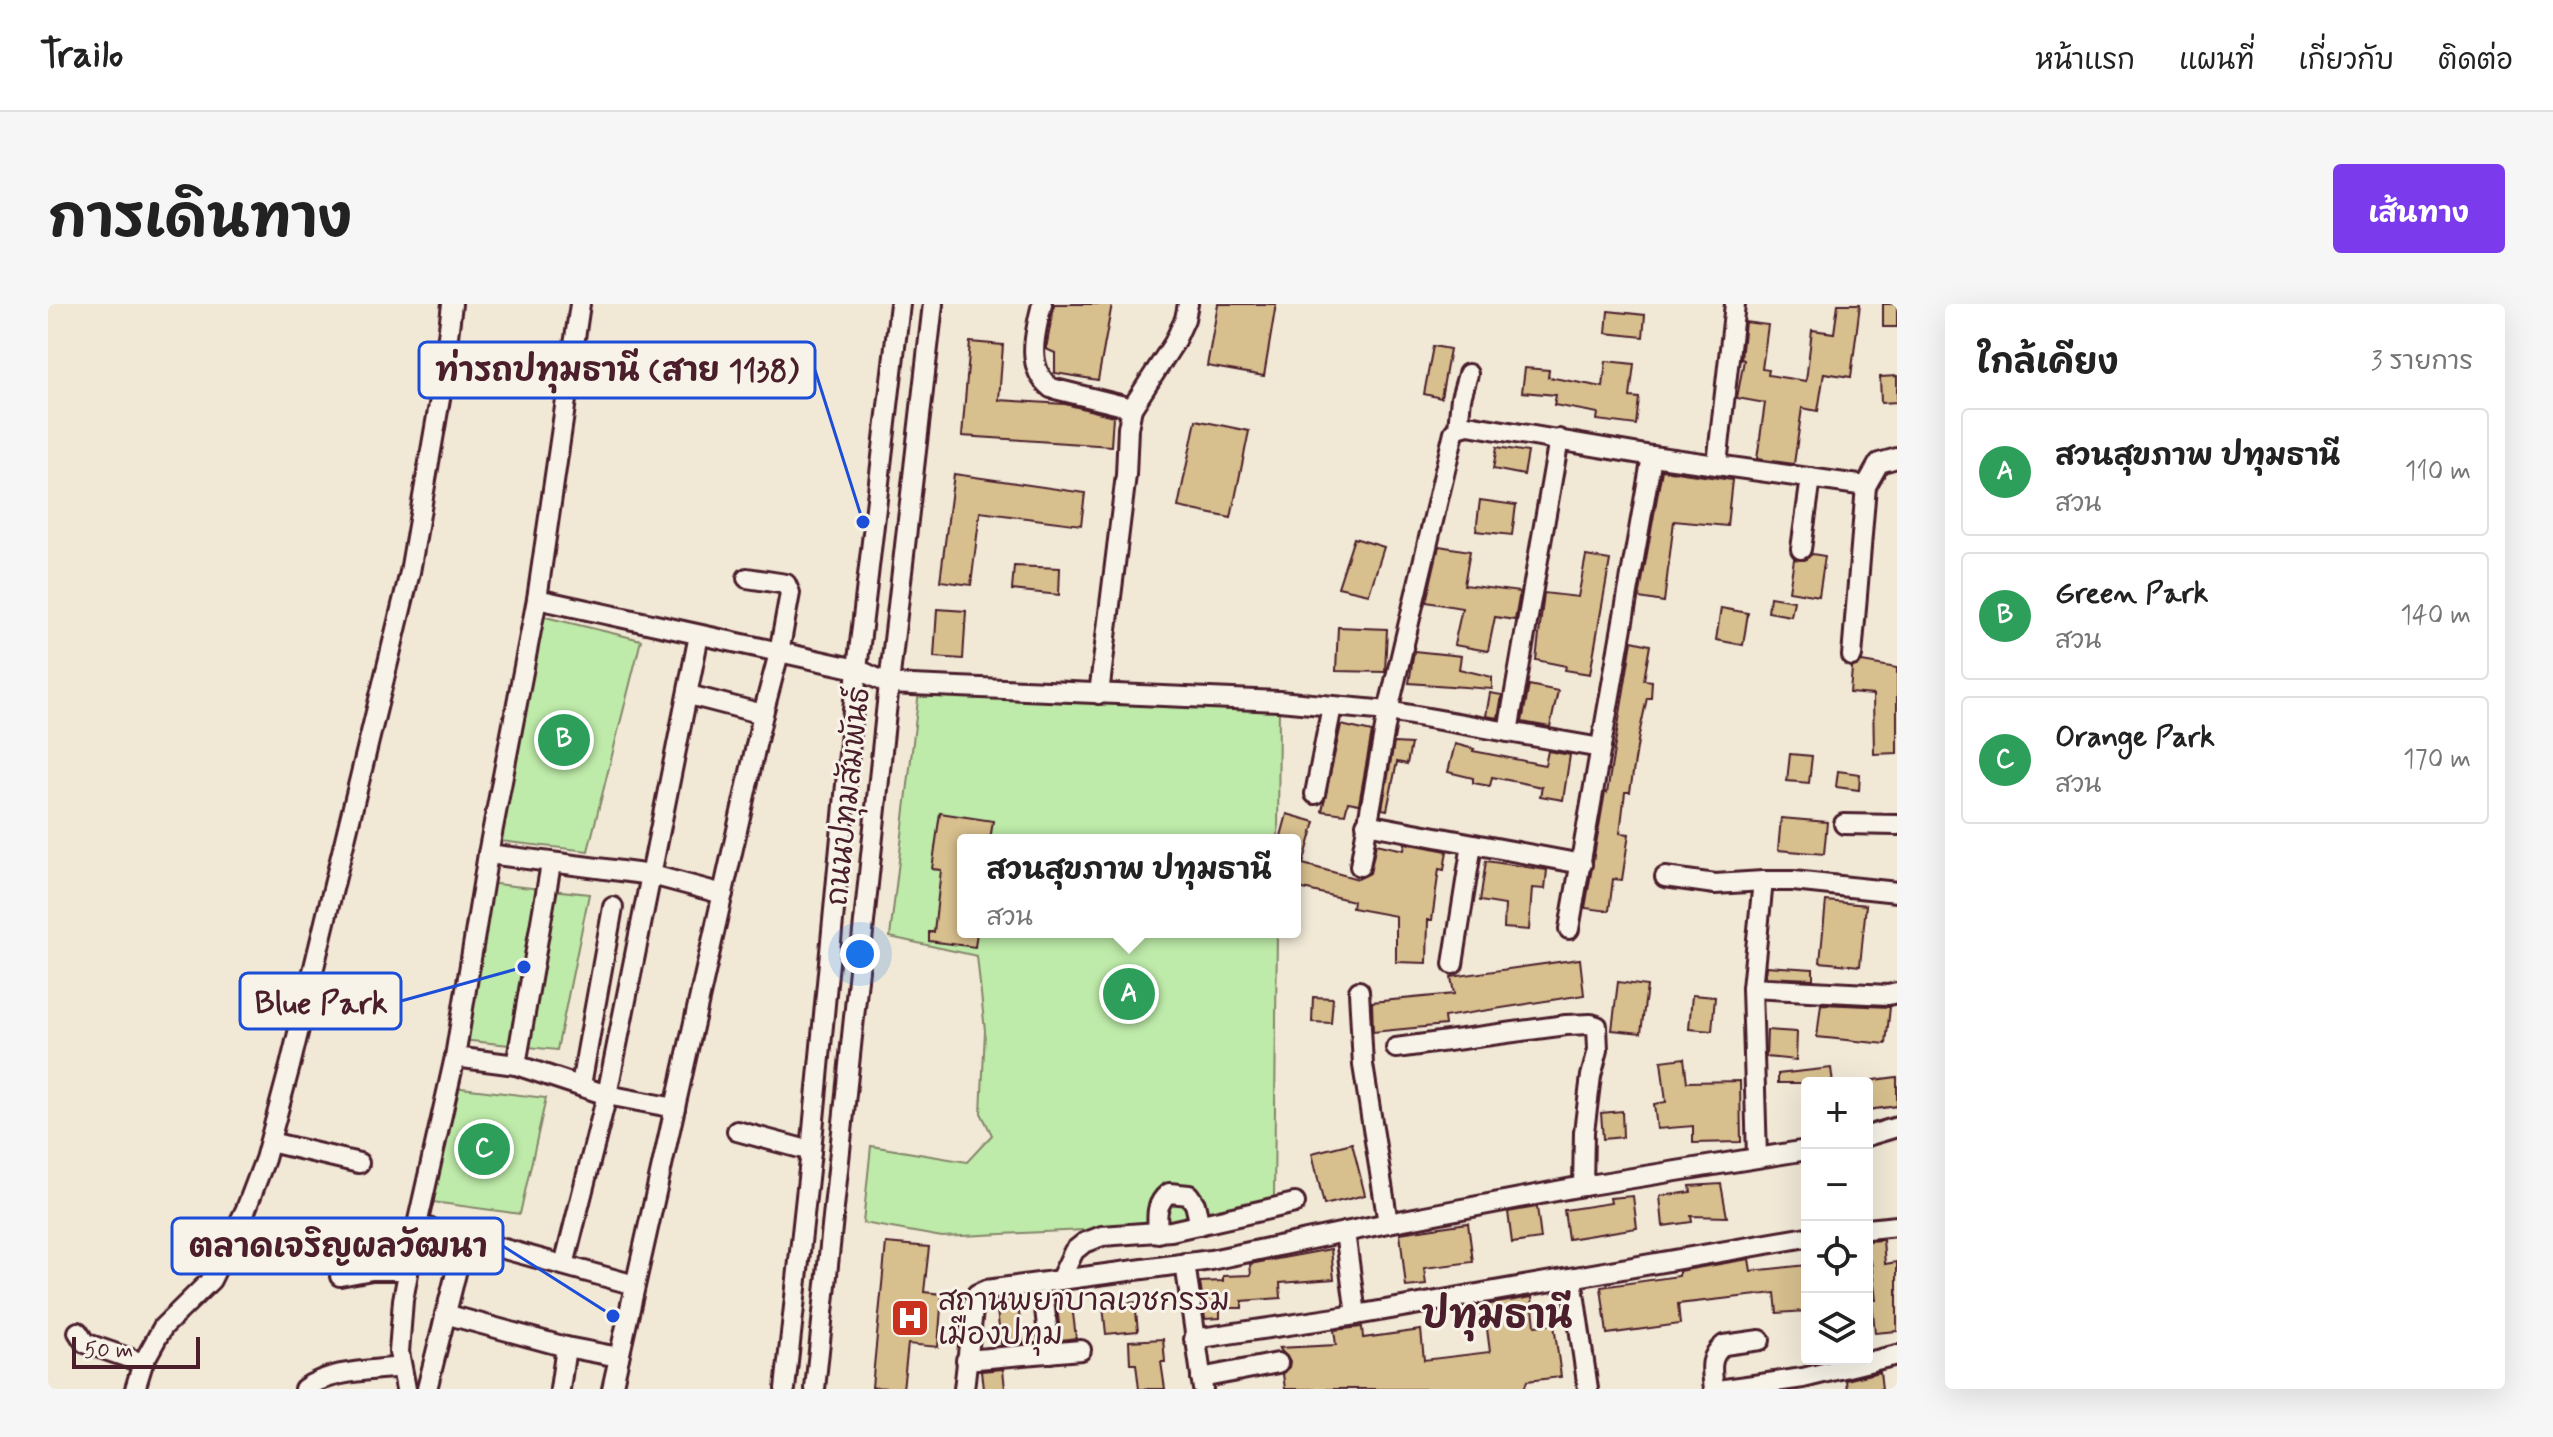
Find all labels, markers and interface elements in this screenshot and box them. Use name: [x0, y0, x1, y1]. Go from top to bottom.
text: Trailo: [40, 31, 123, 80]
text: หน้าแรก: [2035, 43, 2135, 80]
text: แผนที่: [2179, 43, 2255, 80]
text: เกี่ยวกับ: [2299, 43, 2394, 80]
text: ติดต่อ: [2438, 43, 2513, 80]
button: เส้นทาง: [2333, 164, 2505, 253]
text: การเดินทาง: [48, 184, 352, 257]
text: ใกล้เคียง: [1977, 341, 2119, 386]
callout: ท่ารถปทุมธานี (สาย 1138): [419, 342, 815, 398]
text: 3 รายการ: [2371, 345, 2473, 379]
text: ท่ารถปทุมธานี (สาย 1138): [435, 348, 800, 394]
text: สวนสุขภาพ ปทุมธานี: [2055, 437, 2340, 476]
text: A: [1996, 455, 2014, 489]
text: 110 m: [2405, 455, 2471, 489]
text: สวน: [2055, 487, 2101, 521]
text: Green Park: [2055, 574, 2208, 613]
text: B: [1997, 599, 2013, 633]
text: 140 m: [2400, 599, 2471, 633]
text: สวน: [2055, 624, 2101, 658]
street label: ถนนปทุมสัมพันธ์: [816, 684, 881, 908]
pin: B: [538, 710, 590, 770]
text: Orange Park: [2055, 718, 2215, 757]
text: C: [1996, 743, 2014, 777]
text: 170 m: [2403, 743, 2471, 777]
text: สวน: [2055, 768, 2101, 802]
popup: [957, 834, 1301, 938]
text: สวนสุขภาพ ปทุมธานี: [986, 851, 1272, 890]
text: สวน: [986, 901, 1033, 935]
your location: [840, 934, 880, 974]
pin: A: [1103, 964, 1155, 1024]
callout: Blue Park: [240, 973, 401, 1029]
text: Blue Park: [254, 983, 388, 1025]
map controls: [1801, 1077, 1873, 1365]
button: +: [1801, 1077, 1873, 1149]
pin: C: [458, 1119, 510, 1179]
button: −: [1801, 1149, 1873, 1221]
callout: ตลาดเจริญผลวัฒนา: [172, 1218, 503, 1274]
button: locate: [1801, 1221, 1873, 1293]
text: ตลาดเจริญผลวัฒนา: [189, 1226, 487, 1269]
place label: สถานพยาบาลเวชกรรม เมืองปทุม: [938, 1282, 1230, 1356]
district label: ปทุมธานี: [1421, 1290, 1573, 1342]
button: layers: [1801, 1293, 1873, 1365]
hospital icon: สถานพยาบาลเวชกรรม เมืองปทุม: [889, 1297, 931, 1339]
scale bar: [72, 1333, 200, 1369]
text: 50 m: [84, 1337, 133, 1365]

